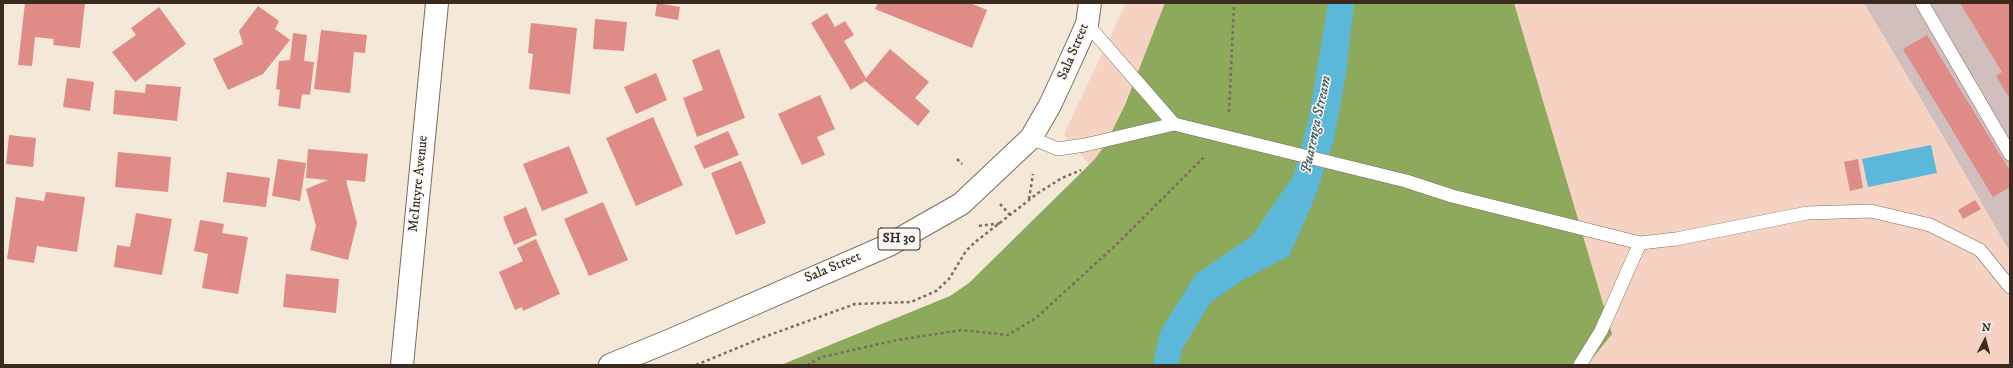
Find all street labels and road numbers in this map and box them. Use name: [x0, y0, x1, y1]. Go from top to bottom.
street label: Sala Street: [1055, 21, 1093, 83]
street label: McIntyre Avenue: [406, 135, 432, 233]
road number: SH 30: [878, 228, 920, 250]
street label: Sala Street: [802, 249, 864, 287]

